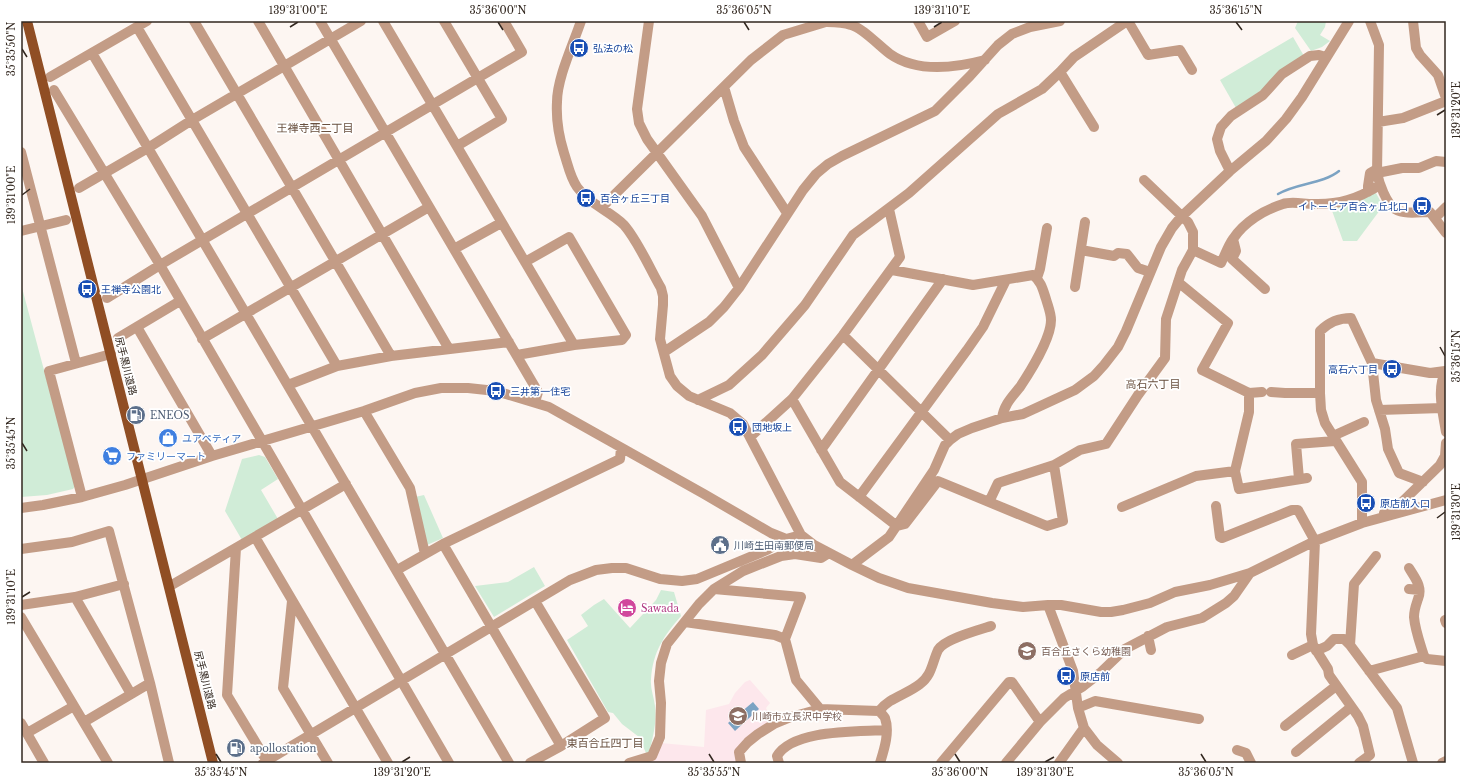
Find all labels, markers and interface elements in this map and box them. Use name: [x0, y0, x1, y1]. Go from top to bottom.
text: 139°31'00"E: [269, 4, 327, 17]
text: 35°36'00"N: [469, 4, 527, 17]
text: 35°36'05"N: [716, 4, 772, 17]
text: 139°31'10"E: [914, 4, 970, 17]
text: 35°36'15"N: [1210, 4, 1262, 17]
text: 35°35'50"N: [5, 22, 18, 76]
bus stop icon: 弘法の松: [568, 37, 590, 59]
place label: 弘法の松: [593, 42, 633, 55]
text: 139°31'20"E: [1450, 81, 1463, 139]
district label: 王禅寺西二丁目: [277, 121, 354, 135]
text: 139°31'00"E: [5, 166, 18, 224]
bus stop icon: 百合ヶ丘三丁目: [575, 187, 597, 209]
place label: 百合ヶ丘三丁目: [600, 192, 670, 205]
bus stop icon: イトーピア百合ヶ丘北口: [1411, 195, 1433, 217]
place label: イトーピア百合ヶ丘北口: [1298, 200, 1408, 213]
bus stop icon: 王禅寺公園北: [76, 278, 98, 300]
place label: 王禅寺公園北: [101, 283, 161, 296]
text: 35°36'15"N: [1450, 330, 1463, 382]
street label: 尻手黒川道路: [112, 335, 140, 397]
bus stop icon: 高石六丁目: [1381, 358, 1403, 380]
place label: 高石六丁目: [1328, 363, 1378, 376]
district label: 高石六丁目: [1126, 377, 1181, 391]
bus stop icon: 三井第一住宅: [485, 380, 507, 402]
place label: 三井第一住宅: [510, 385, 570, 398]
fuel station icon: ENEOS: [125, 404, 147, 426]
place label: ENEOS: [150, 409, 189, 422]
text: 35°35'45"N: [5, 416, 18, 470]
bus stop icon: 団地坂上: [727, 416, 749, 438]
place label: 団地坂上: [752, 421, 792, 434]
shop icon: ユアペティア: [157, 427, 179, 449]
place label: ユアペティア: [182, 432, 241, 445]
supermarket icon: ファミリーマート: [101, 445, 123, 467]
place label: ファミリーマート: [126, 450, 206, 463]
text: 139°31'30"E: [1450, 483, 1463, 541]
bus stop icon: 原店前入口: [1355, 492, 1377, 514]
place label: 原店前入口: [1380, 497, 1430, 510]
public building icon: 川崎生田南郵便局: [709, 534, 731, 556]
place label: 川崎生田南郵便局: [734, 539, 814, 552]
text: 139°31'10"E: [5, 569, 18, 625]
hotel icon: Sawada: [616, 597, 638, 619]
place label: Sawada: [641, 602, 680, 615]
school or university icon: 百合丘さくら幼稚園: [1016, 640, 1038, 662]
place label: 百合丘さくら幼稚園: [1041, 645, 1131, 658]
street label: 尻手黒川道路: [191, 649, 219, 711]
bus stop icon: 原店前: [1055, 665, 1077, 687]
place label: 原店前: [1080, 670, 1110, 683]
school or university icon: 川崎市立長沢中学校: [727, 705, 749, 727]
place label: 川崎市立長沢中学校: [752, 710, 842, 723]
district label: 東百合丘四丁目: [567, 736, 644, 750]
fuel station icon: apollostation: [225, 737, 247, 759]
place label: apollostation: [250, 742, 316, 755]
text: 35°35'45"N: [194, 766, 248, 779]
text: 139°31'20"E: [373, 766, 431, 779]
text: 35°35'55"N: [687, 766, 741, 779]
text: 35°36'00"N: [931, 766, 989, 779]
text: 139°31'30"E: [1016, 766, 1074, 779]
text: 35°36'05"N: [1178, 766, 1234, 779]

